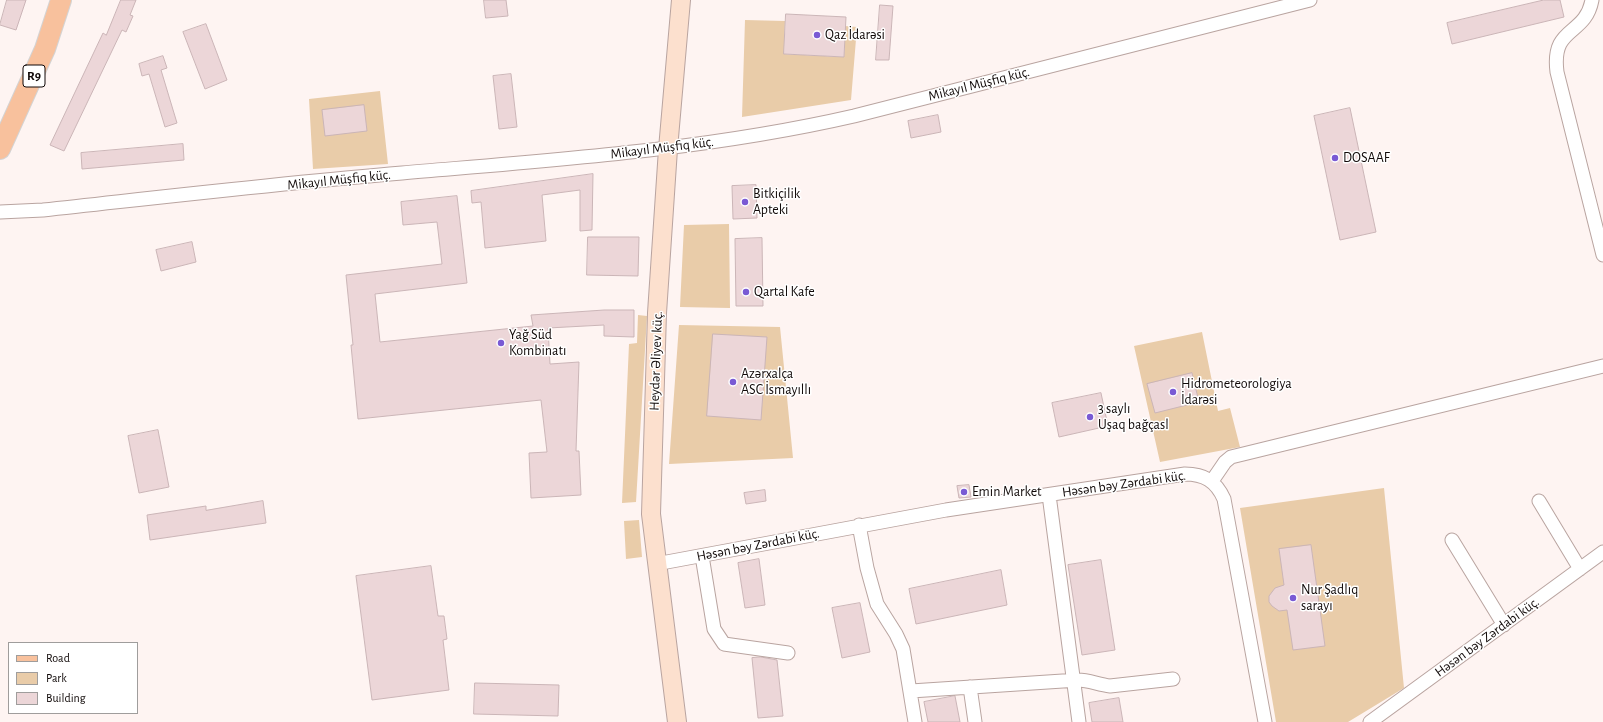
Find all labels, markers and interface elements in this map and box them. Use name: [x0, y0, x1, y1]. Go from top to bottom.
place label: Qaz İdarəsi: [825, 27, 885, 43]
marker: Qaz İdarəsi: [812, 30, 822, 40]
street label: Mikayıl Müşfiq küç.: [927, 63, 1031, 105]
road number: R9: [23, 65, 45, 87]
street label: Mikayıl Müşfiq küç.: [609, 133, 715, 163]
place label: DOSAAF: [1343, 150, 1390, 166]
marker: DOSAAF: [1330, 153, 1340, 163]
street label: Mikayıl Müşfiq küç.: [286, 166, 392, 194]
place label: Bitkiçilik Apteki: [753, 186, 800, 218]
marker: Bitkiçilik Apteki: [740, 197, 750, 207]
place label: Qartal Kafe: [754, 284, 815, 300]
marker: Qartal Kafe: [741, 287, 751, 297]
street label: Heydər Əliyev küç.: [646, 311, 666, 411]
place label: Yağ Süd Kombinatı: [509, 327, 566, 360]
marker: Yağ Süd Kombinatı: [496, 338, 506, 348]
place label: Azərxalça ASC İsmayıllı: [741, 366, 811, 398]
place label: Hidrometeorologiya İdarəsi: [1181, 376, 1292, 408]
marker: Azərxalça ASC İsmayıllı: [728, 377, 738, 387]
marker: Hidrometeorologiya İdarəsi: [1168, 387, 1178, 397]
place label: 3 saylı Uşaq bağçasl: [1098, 401, 1169, 434]
marker: 3 saylı Uşaq bağçasl: [1085, 412, 1095, 422]
street label: Həsən bəy Zərdabi küç.: [1061, 467, 1187, 501]
place label: Emin Market: [972, 484, 1042, 500]
marker: Emin Market: [959, 487, 969, 497]
street label: Həsən bəy Zərdabi küç.: [695, 525, 821, 565]
place label: Nur Şadlıq sarayı: [1301, 582, 1358, 614]
marker: Nur Şadlıq sarayı: [1288, 593, 1298, 603]
street label: Həsən bəy Zərdabi küç.: [1431, 593, 1543, 681]
legend: [8, 642, 138, 714]
text: Road: [46, 652, 70, 664]
text: Park: [46, 672, 67, 684]
text: Building: [46, 692, 86, 704]

